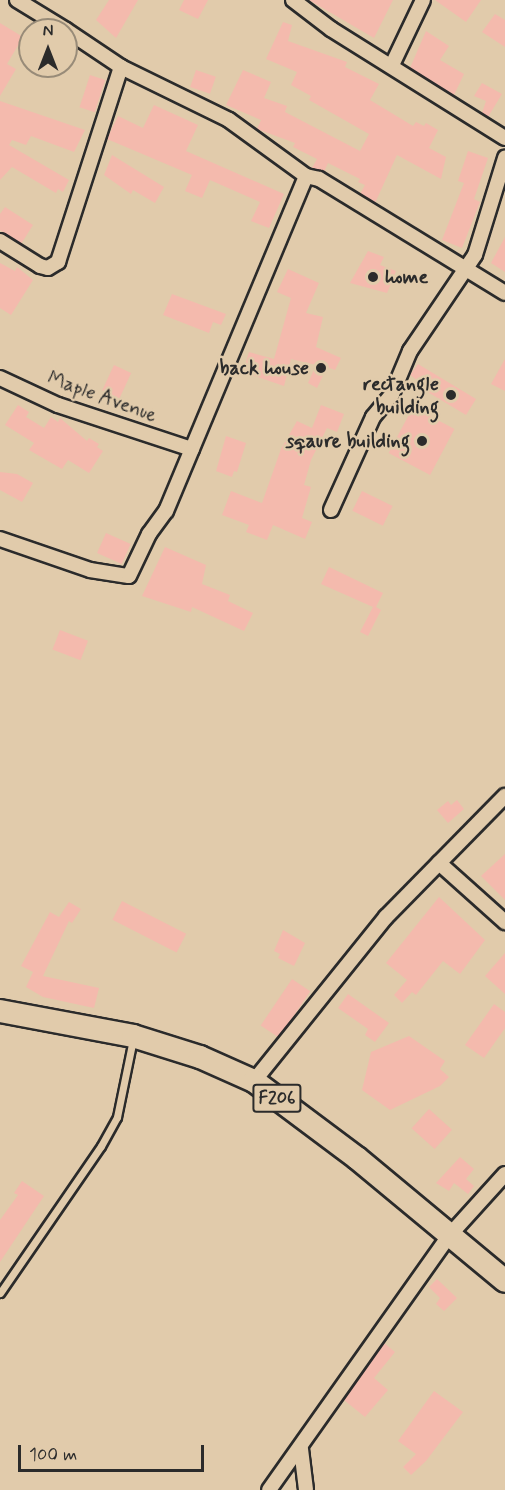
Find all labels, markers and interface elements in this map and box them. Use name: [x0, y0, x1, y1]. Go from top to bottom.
north arrow: [18, 18, 78, 78]
text: N: [43, 21, 53, 42]
place label: home: [385, 265, 428, 289]
marker: home: [366, 270, 380, 284]
place label: back house: [220, 356, 309, 380]
marker: back house: [314, 361, 328, 375]
street label: Maple Avenue: [42, 366, 162, 428]
place label: rectangle building: [363, 372, 439, 419]
marker: rectangle building: [444, 388, 458, 402]
place label: sqaure building: [286, 429, 410, 453]
marker: sqaure building: [415, 434, 429, 448]
road number: F206: [252, 1083, 302, 1113]
scale bar: [21, 1433, 207, 1471]
text: 100 m: [29, 1443, 77, 1467]

